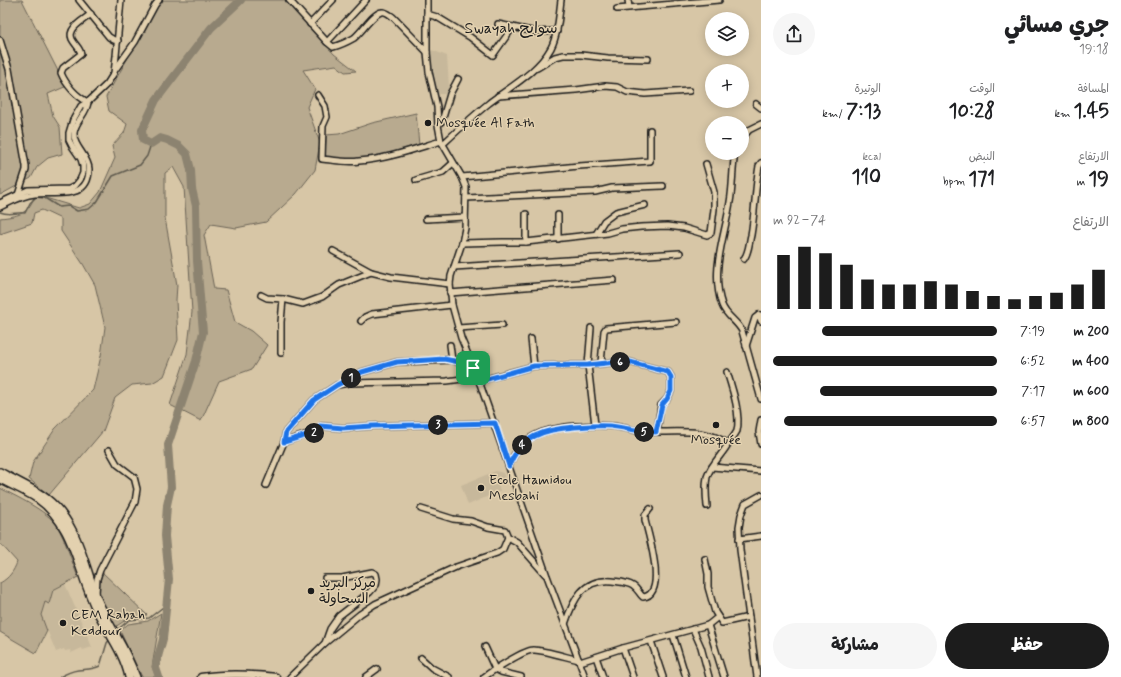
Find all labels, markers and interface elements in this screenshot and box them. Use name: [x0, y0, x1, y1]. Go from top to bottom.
map controls: [705, 12, 749, 160]
button: layers: [705, 12, 749, 56]
text: جري مسائي: [1004, 12, 1109, 40]
button: share: [773, 13, 815, 55]
district label: Swayah سوايح: [464, 18, 558, 39]
text: 19:18: [1079, 41, 1109, 58]
button: +: [705, 64, 749, 108]
text: الوتيرة: [854, 82, 881, 96]
text: الوقت: [969, 82, 995, 96]
text: المسافة: [1078, 82, 1109, 96]
text: 7:13: [846, 98, 881, 125]
text: 10:28: [949, 98, 995, 125]
text: 1.45: [1074, 98, 1109, 125]
text: /km: [822, 107, 846, 121]
text: km: [1055, 107, 1074, 121]
place label: Mosquée Al Fath: [436, 114, 535, 132]
button: −: [705, 116, 749, 160]
marker: Mosquée Al Fath: [423, 118, 433, 128]
text: kcal: [863, 150, 881, 164]
text: النبض: [969, 150, 995, 164]
text: الارتفاع: [1078, 150, 1109, 164]
text: 110: [851, 164, 881, 191]
text: 171: [968, 166, 995, 193]
text: 19: [1088, 166, 1109, 193]
text: bpm: [943, 175, 968, 189]
text: m: [1076, 175, 1088, 189]
text: 74–92 m: [773, 212, 826, 229]
text: الارتفاع: [1073, 214, 1109, 231]
text: 7:19: [1020, 323, 1045, 340]
text: 200 m: [1074, 323, 1109, 340]
pin: [456, 351, 490, 385]
pin: 6: [610, 352, 630, 372]
text: 6:52: [1020, 353, 1045, 370]
text: 400 m: [1072, 353, 1109, 370]
text: 6: [617, 355, 623, 369]
icon: arrive: [462, 357, 484, 379]
pin: 1: [341, 368, 361, 388]
text: 1: [349, 371, 353, 385]
text: 7:17: [1021, 383, 1045, 400]
text: 600 m: [1073, 383, 1109, 400]
text: 6:57: [1021, 413, 1045, 430]
text: 800 m: [1073, 413, 1109, 430]
pin: 3: [428, 415, 448, 435]
text: 3: [436, 418, 440, 432]
marker: Mosquée: [711, 420, 721, 430]
pin: 5: [634, 422, 654, 442]
pin: 2: [304, 423, 324, 443]
text: 5: [641, 425, 647, 439]
text: 2: [311, 426, 317, 440]
place label: Mosquée: [691, 431, 741, 449]
pin: 4: [512, 435, 532, 455]
text: 4: [519, 438, 525, 452]
place label: Ecole Hamidou Mesbahi: [489, 471, 572, 505]
marker: Ecole Hamidou Mesbahi: [476, 483, 486, 493]
place label: مركز البريد السحاولة: [319, 574, 376, 608]
marker: مركز البريد السحاولة: [306, 586, 316, 596]
place label: CEM Rabah Keddour: [71, 606, 145, 640]
marker: CEM Rabah Keddour: [58, 618, 68, 628]
button: مشاركة: [773, 623, 937, 669]
button: حفظ: [945, 623, 1109, 669]

